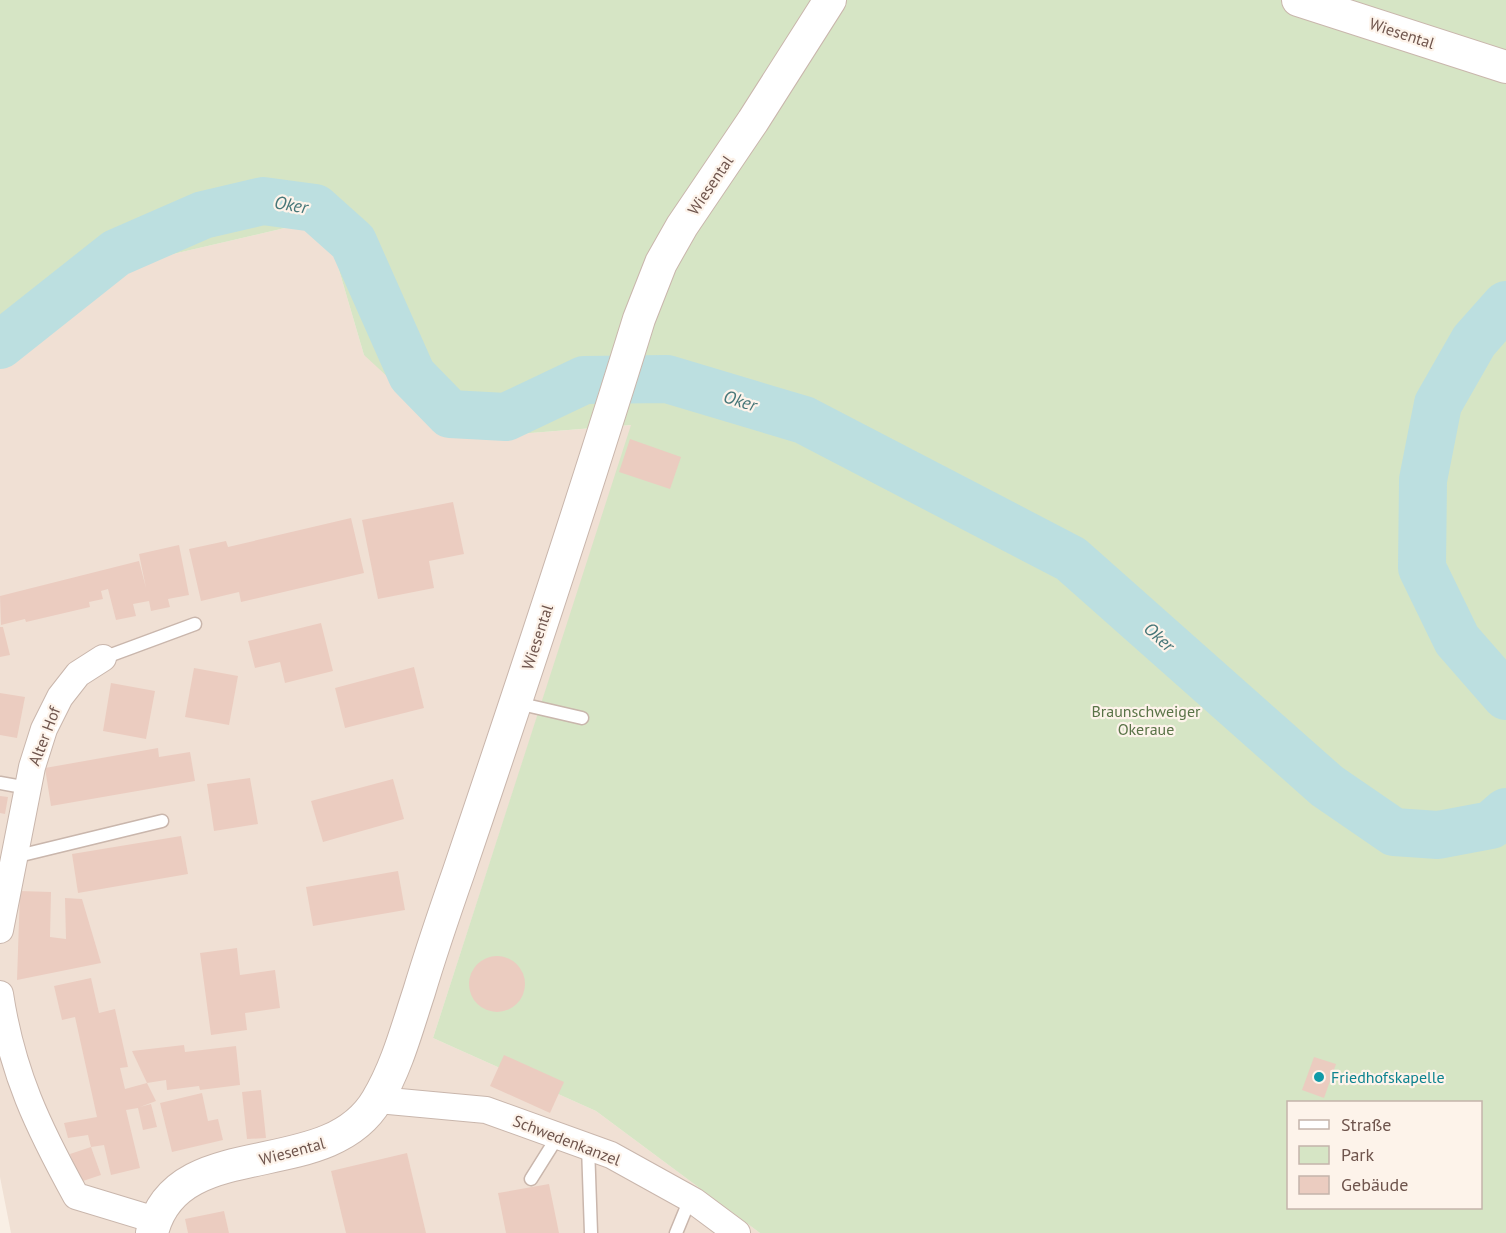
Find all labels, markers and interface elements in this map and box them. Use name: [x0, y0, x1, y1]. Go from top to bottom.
street label: Wiesental: [1367, 13, 1437, 53]
street label: Wiesental: [683, 151, 737, 218]
water label: Oker: [273, 190, 311, 219]
water label: Oker: [721, 385, 761, 417]
street label: Wiesental: [517, 602, 557, 672]
water label: Oker: [1139, 617, 1180, 657]
park label: Braunschweiger Okeraue: [1092, 701, 1201, 739]
street label: Alter Hof: [24, 703, 65, 768]
place label: Friedhofskapelle: [1331, 1067, 1445, 1087]
marker: Friedhofskapelle: [1312, 1070, 1326, 1084]
legend: [1287, 1101, 1482, 1209]
street label: Schwedenkanzel: [510, 1110, 624, 1170]
text: Straße: [1341, 1113, 1392, 1136]
street label: Wiesental: [257, 1133, 327, 1169]
text: Park: [1341, 1143, 1374, 1166]
text: Gebäude: [1341, 1173, 1408, 1196]

